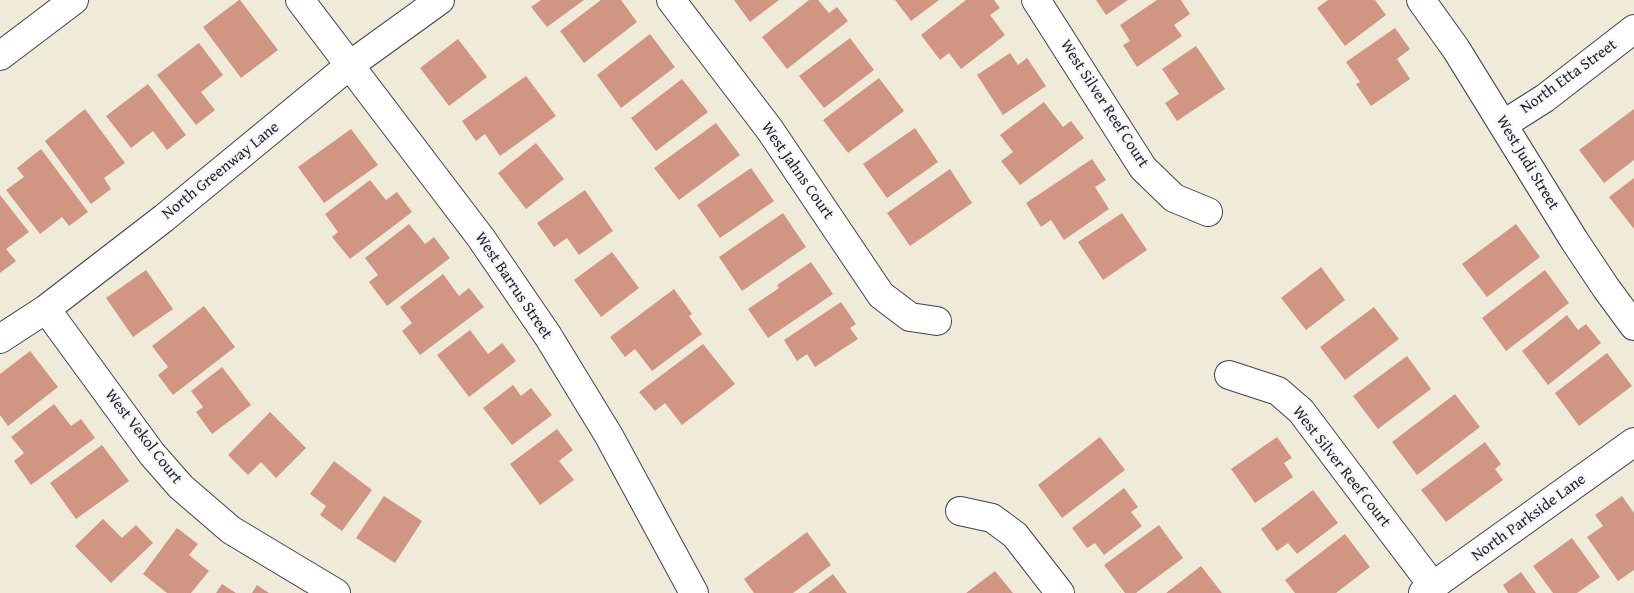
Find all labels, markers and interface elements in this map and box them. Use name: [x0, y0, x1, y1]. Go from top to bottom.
street label: West Silver Reef Court: [1055, 36, 1153, 172]
street label: North Etta Street: [1517, 36, 1621, 118]
street label: West Judi Street: [1491, 112, 1563, 214]
street label: North Greenway Lane: [159, 118, 283, 224]
street label: West Jahns Court: [756, 119, 838, 223]
street label: West Barrus Street: [470, 229, 556, 343]
street label: West Vekol Court: [100, 386, 186, 488]
street label: West Silver Reef Court: [1288, 403, 1394, 531]
street label: North Parkside Lane: [1468, 470, 1590, 566]

